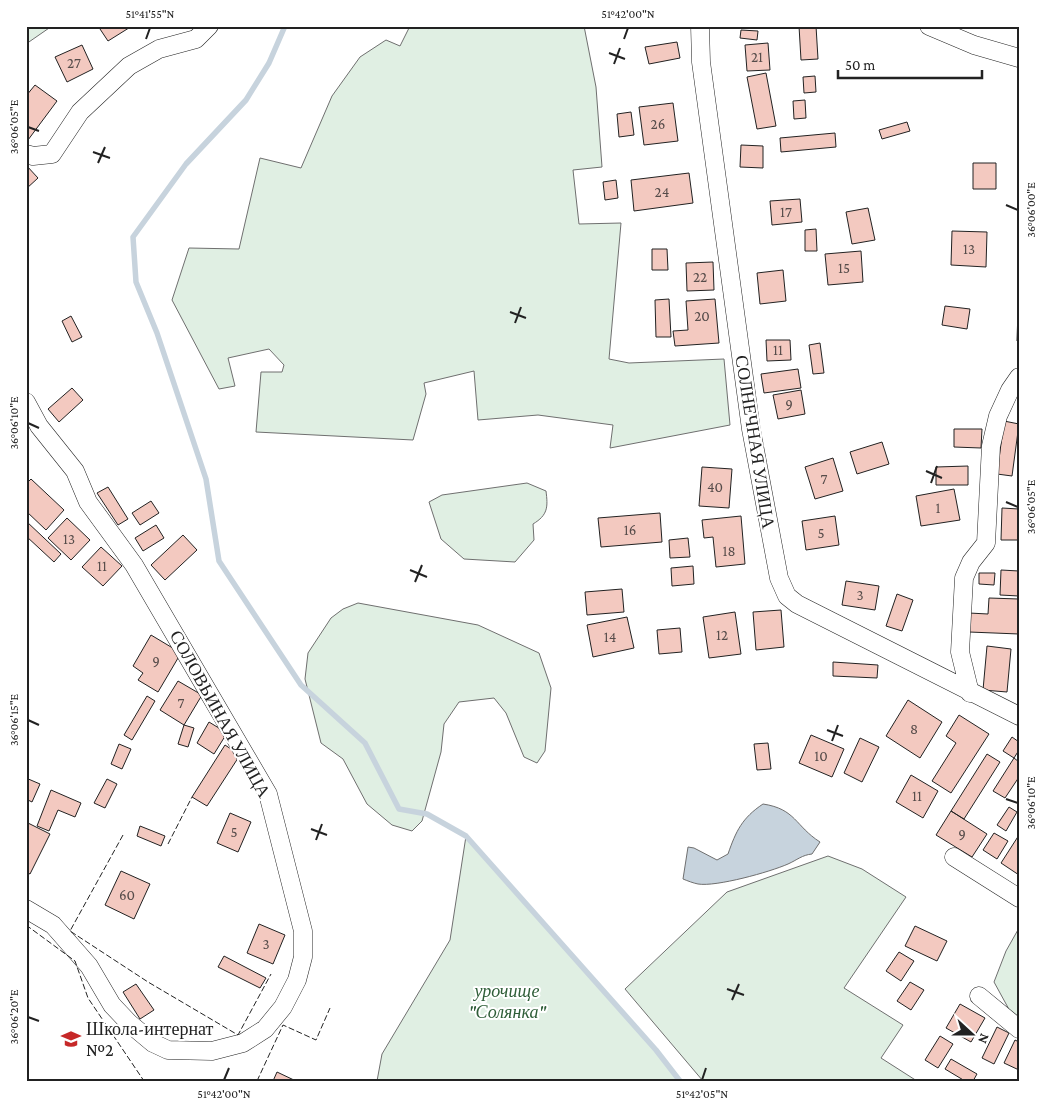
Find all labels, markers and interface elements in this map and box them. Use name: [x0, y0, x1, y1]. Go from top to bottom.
text: 51°41'55"N: [126, 7, 175, 21]
text: 51°42'00"N: [601, 7, 655, 21]
scale bar: [838, 48, 981, 80]
house number: 21: [751, 49, 763, 65]
house number: 27: [67, 55, 81, 71]
text: 50 m: [845, 57, 875, 73]
text: 36°06'05"E: [7, 99, 21, 154]
house number: 26: [651, 116, 665, 132]
text: 36°06'00"E: [1024, 182, 1038, 238]
house number: 24: [655, 184, 669, 200]
house number: 17: [780, 204, 792, 220]
house number: 13: [963, 241, 975, 257]
house number: 15: [838, 260, 850, 276]
house number: 22: [693, 269, 707, 285]
house number: 20: [694, 308, 710, 324]
house number: 11: [773, 342, 783, 358]
street label: СОЛНЕЧНАЯ УЛИЦА: [731, 354, 779, 530]
text: 36°06'10"E: [7, 396, 21, 450]
house number: 9: [785, 396, 793, 412]
house number: 7: [821, 471, 828, 487]
house number: 40: [707, 479, 723, 495]
text: 36°06'05"E: [1024, 479, 1038, 534]
house number: 1: [936, 500, 941, 516]
house number: 16: [624, 522, 636, 538]
house number: 5: [817, 525, 825, 541]
house number: 13: [63, 531, 75, 547]
house number: 18: [722, 543, 736, 559]
house number: 11: [97, 558, 107, 574]
house number: 3: [856, 587, 864, 603]
street label: СОЛОВЬИНАЯ УЛИЦА: [166, 627, 274, 801]
house number: 12: [716, 627, 728, 643]
house number: 14: [604, 629, 616, 645]
house number: 9: [152, 653, 160, 669]
text: 36°06'15"E: [7, 693, 21, 746]
house number: 7: [178, 695, 185, 711]
house number: 8: [910, 721, 918, 737]
house number: 10: [814, 748, 828, 764]
text: 36°06'10"E: [1024, 776, 1038, 830]
house number: 11: [912, 788, 922, 804]
house number: 5: [230, 824, 238, 840]
house number: 9: [958, 826, 966, 842]
house number: 60: [119, 887, 135, 903]
house number: 3: [262, 936, 270, 952]
park label: урочище "Солянка": [468, 981, 546, 1022]
text: 36°06'20"E: [7, 989, 21, 1044]
north arrow: [948, 1010, 998, 1060]
place label: Школа-интернат №2: [86, 1019, 214, 1060]
school or university icon: Школа-интернат №2: [60, 1028, 82, 1050]
text: N: [975, 1031, 993, 1046]
text: 51°42'00"N: [197, 1087, 251, 1101]
text: 51°42'05"N: [676, 1087, 728, 1101]

